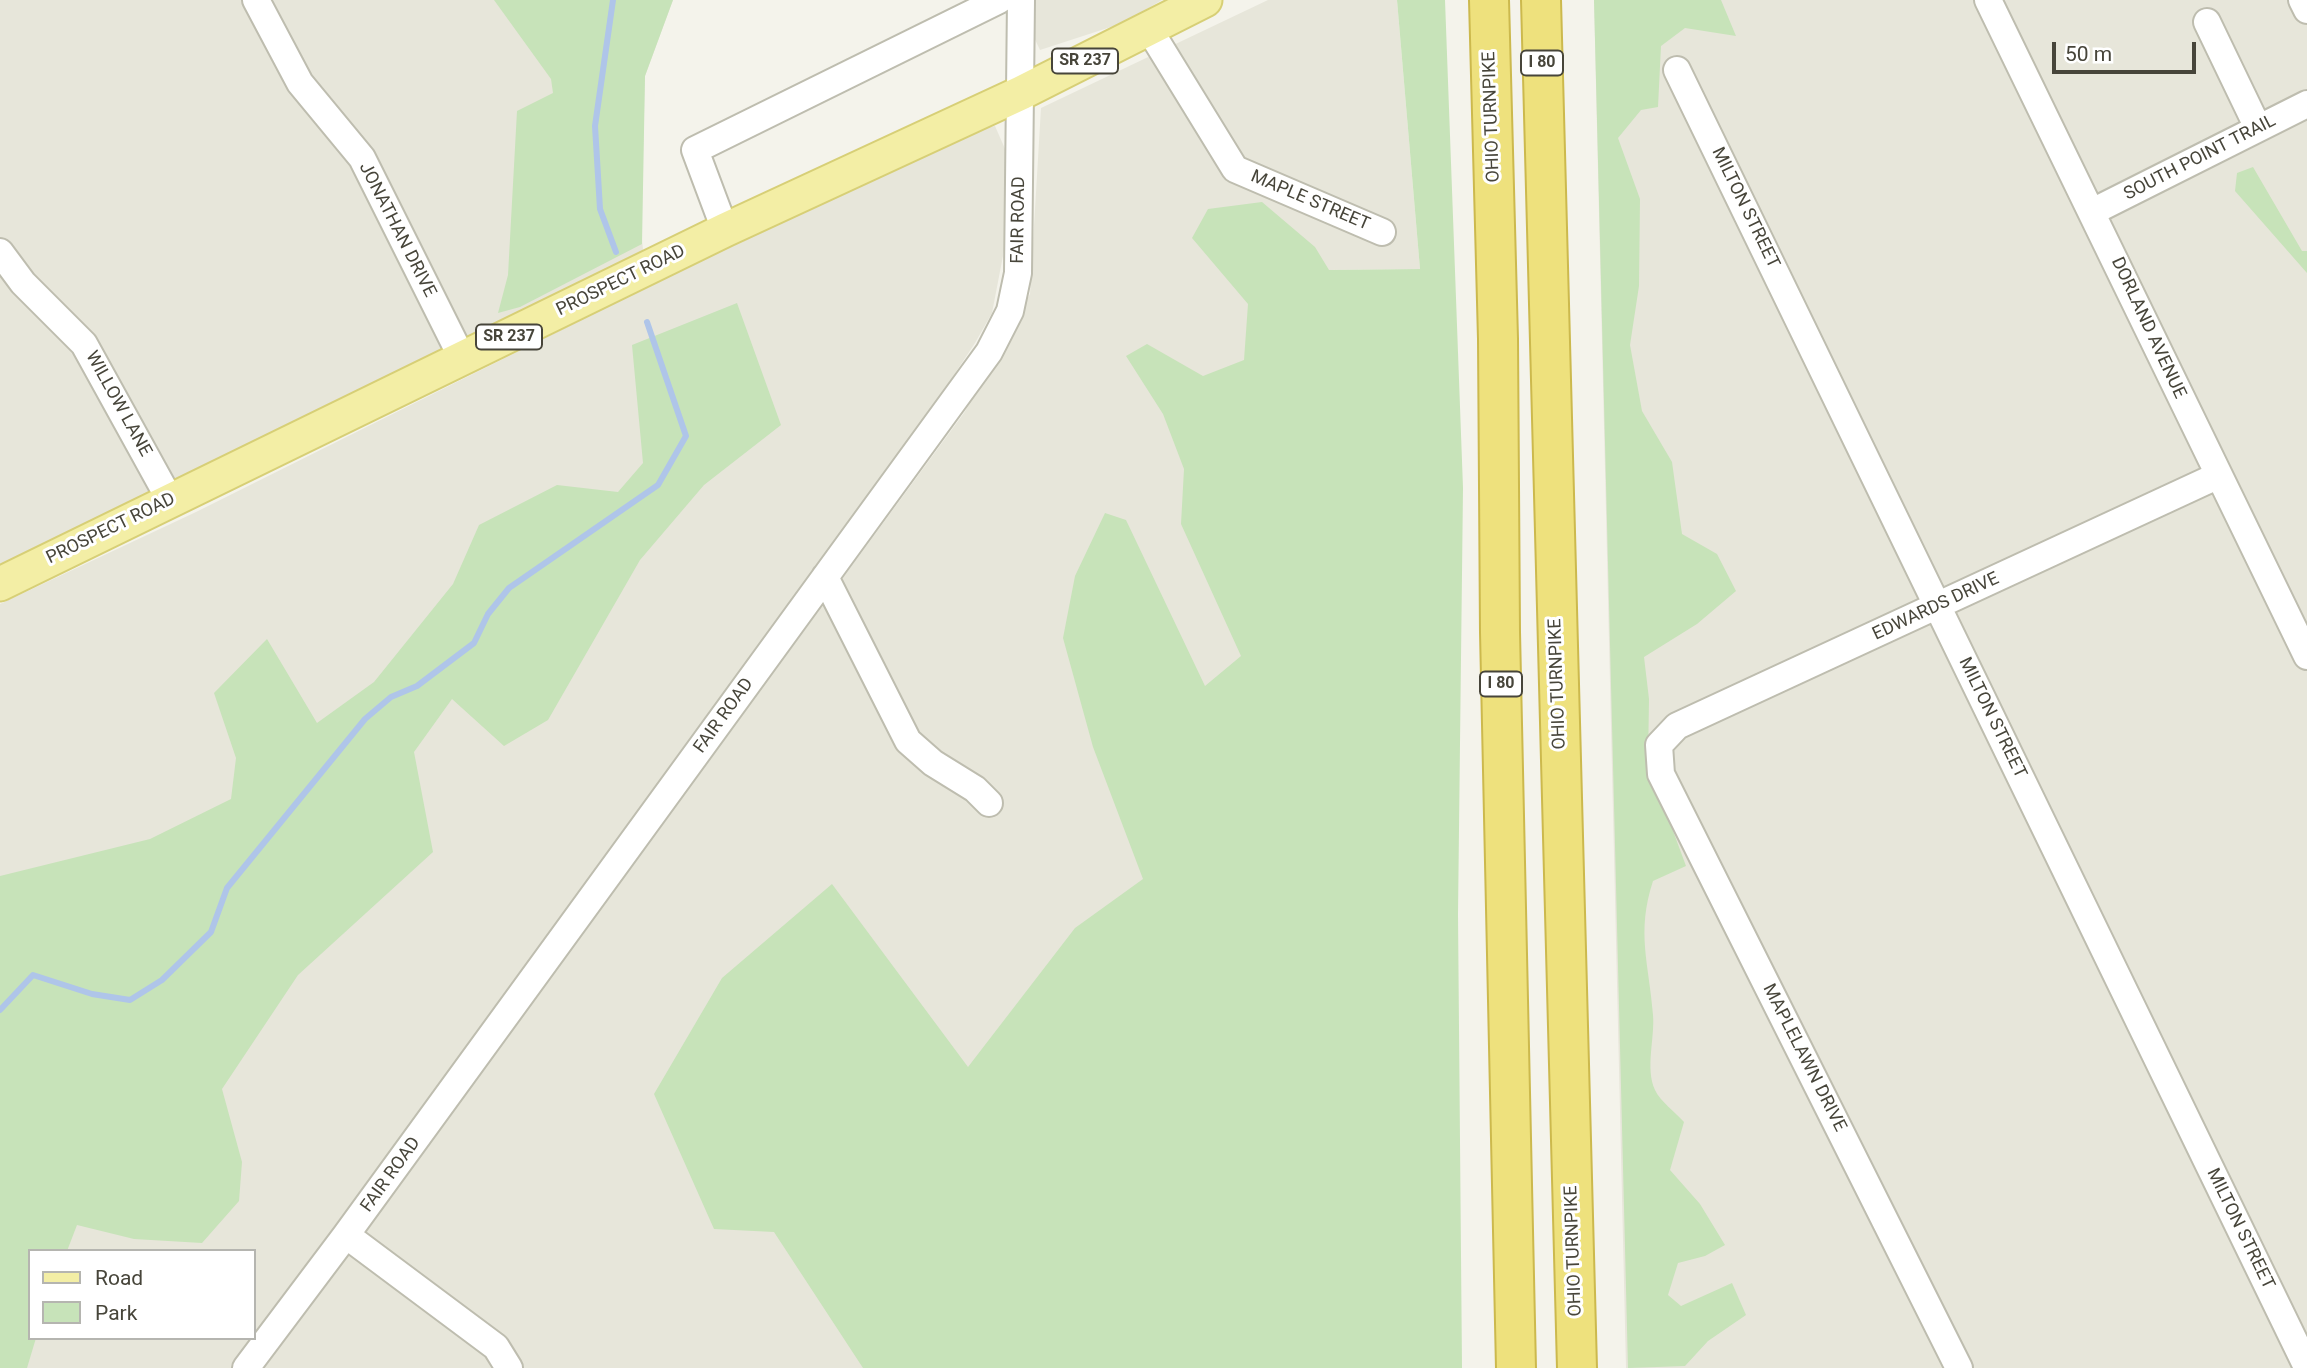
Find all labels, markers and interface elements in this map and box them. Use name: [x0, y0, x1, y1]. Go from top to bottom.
scale bar: [2055, 28, 2198, 72]
text: 50 m: [2065, 42, 2112, 66]
road number: SR 237: [1052, 48, 1118, 74]
road number: I 80: [1521, 50, 1563, 76]
street label: OHIO TURNPIKE: [1479, 51, 1505, 183]
street label: SOUTH POINT TRAIL: [2121, 110, 2279, 206]
street label: MILTON STREET: [1706, 144, 1784, 272]
street label: JONATHAN DRIVE: [354, 159, 440, 301]
street label: MAPLE STREET: [1247, 166, 1373, 236]
street label: FAIR ROAD: [1007, 176, 1031, 264]
street label: PROSPECT ROAD: [553, 240, 689, 322]
street label: DORLAND AVENUE: [2106, 254, 2190, 402]
road number: SR 237: [476, 324, 542, 350]
street label: WILLOW LANE: [80, 348, 156, 460]
street label: PROSPECT ROAD: [43, 488, 179, 570]
street label: EDWARDS DRIVE: [1869, 568, 2003, 646]
street label: OHIO TURNPIKE: [1545, 618, 1571, 750]
street label: MILTON STREET: [1953, 654, 2031, 782]
road number: I 80: [1480, 671, 1522, 696]
street label: FAIR ROAD: [690, 674, 758, 758]
street label: MAPLELAWN DRIVE: [1757, 981, 1851, 1135]
street label: FAIR ROAD: [357, 1133, 425, 1217]
street label: MILTON STREET: [2201, 1165, 2279, 1293]
street label: OHIO TURNPIKE: [1561, 1185, 1587, 1317]
legend: [28, 1249, 256, 1340]
text: Road: [95, 1266, 143, 1290]
text: Park: [95, 1301, 137, 1325]

